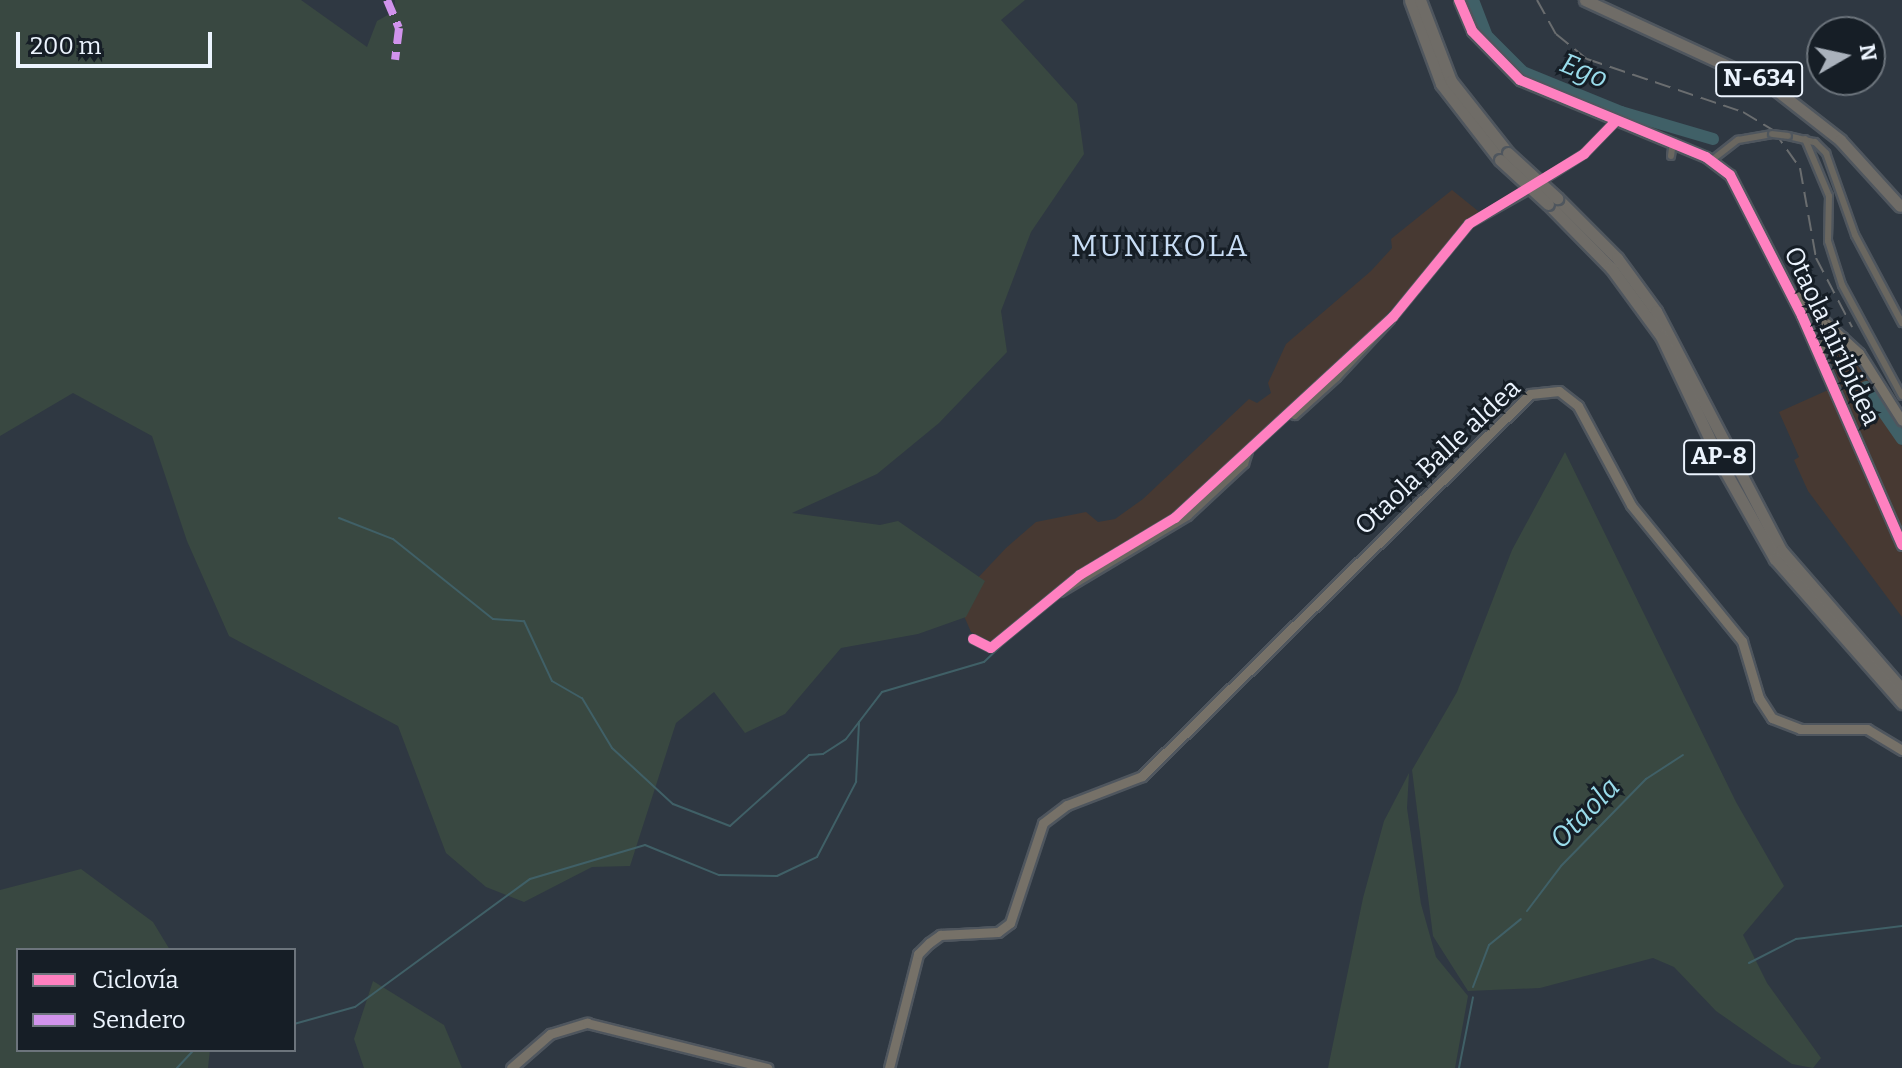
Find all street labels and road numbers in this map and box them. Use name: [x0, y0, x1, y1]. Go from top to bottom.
road number: N-634: [1715, 59, 1803, 99]
street label: Otaola hiribidea: [1777, 242, 1887, 430]
street label: Otaola Balle aldea: [1349, 372, 1527, 542]
road number: AP-8: [1683, 437, 1755, 477]

